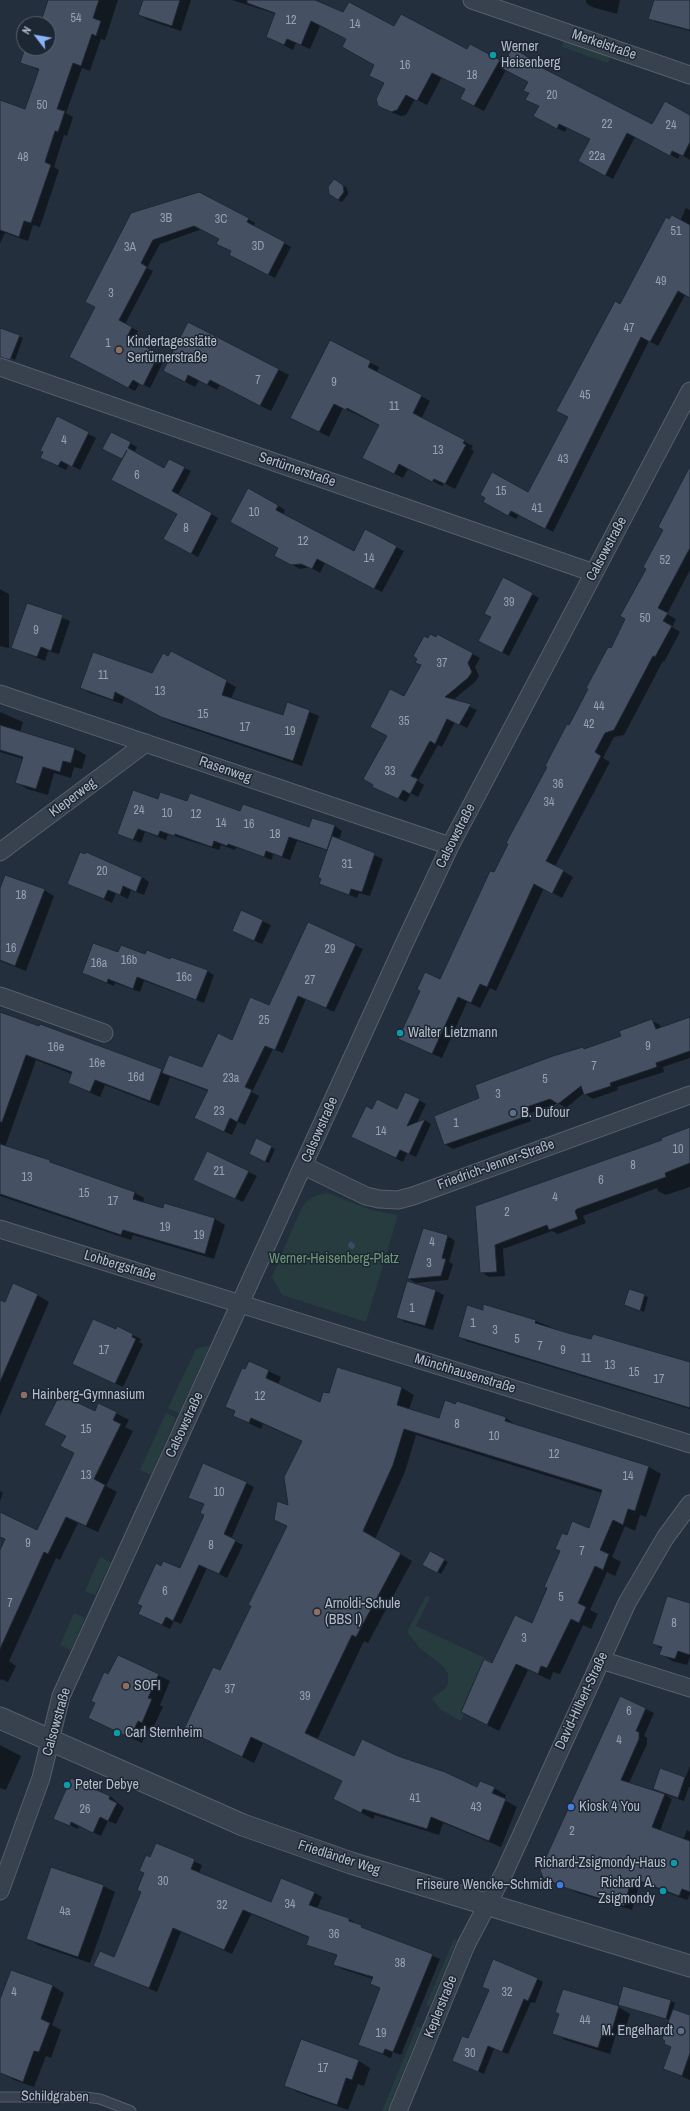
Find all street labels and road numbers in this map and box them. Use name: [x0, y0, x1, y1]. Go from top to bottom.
street label: Merkelstraße: [570, 26, 638, 64]
street label: Sertürnerstraße: [256, 449, 338, 491]
street label: Calsowstraße: [583, 514, 631, 584]
street label: Rasenweg: [197, 753, 253, 787]
street label: Kleperweg: [46, 775, 100, 821]
street label: Calsowstraße: [433, 801, 479, 871]
street label: Calsowstraße: [298, 1095, 342, 1165]
street label: Friedrich-Jenner-Straße: [435, 1136, 557, 1194]
street label: Lohbergstraße: [82, 1247, 158, 1285]
street label: Münchhausenstraße: [413, 1351, 517, 1397]
street label: Calsowstraße: [163, 1390, 207, 1460]
street label: David-Hilbert-Straße: [552, 1649, 612, 1753]
street label: Calsowstraße: [39, 1686, 75, 1758]
street label: Friedländer Weg: [296, 1837, 382, 1879]
street label: Keplerstraße: [421, 1973, 461, 2041]
street label: Schildgraben: [21, 2088, 89, 2106]

